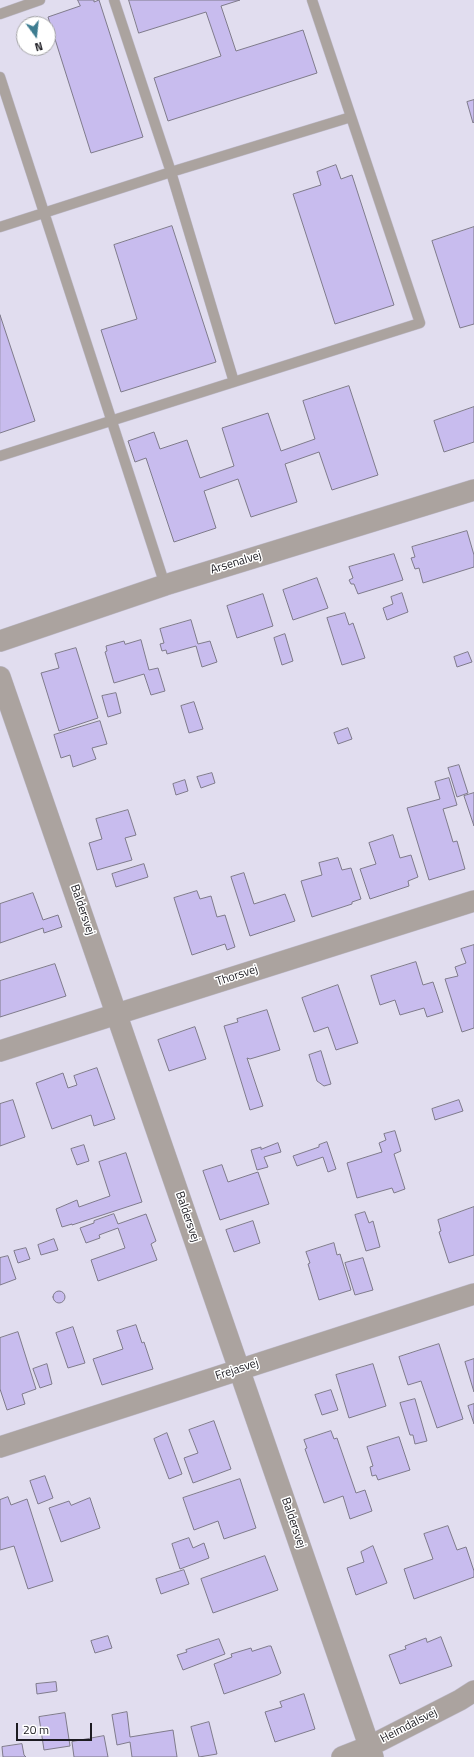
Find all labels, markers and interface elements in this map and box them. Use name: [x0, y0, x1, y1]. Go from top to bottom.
north arrow: [16, 16, 56, 56]
text: N: [33, 38, 45, 55]
street label: Arsenalvej: [209, 548, 263, 578]
street label: Baldersvej: [67, 883, 97, 937]
street label: Thorsvej: [214, 962, 260, 990]
street label: Baldersvej: [172, 1190, 202, 1244]
street label: Frejasvej: [214, 1356, 260, 1384]
street label: Baldersvej: [278, 1496, 308, 1550]
street label: Heimdalsvej: [378, 1706, 440, 1746]
scale bar: [18, 1715, 94, 1741]
text: 20 m: [23, 1720, 49, 1739]

